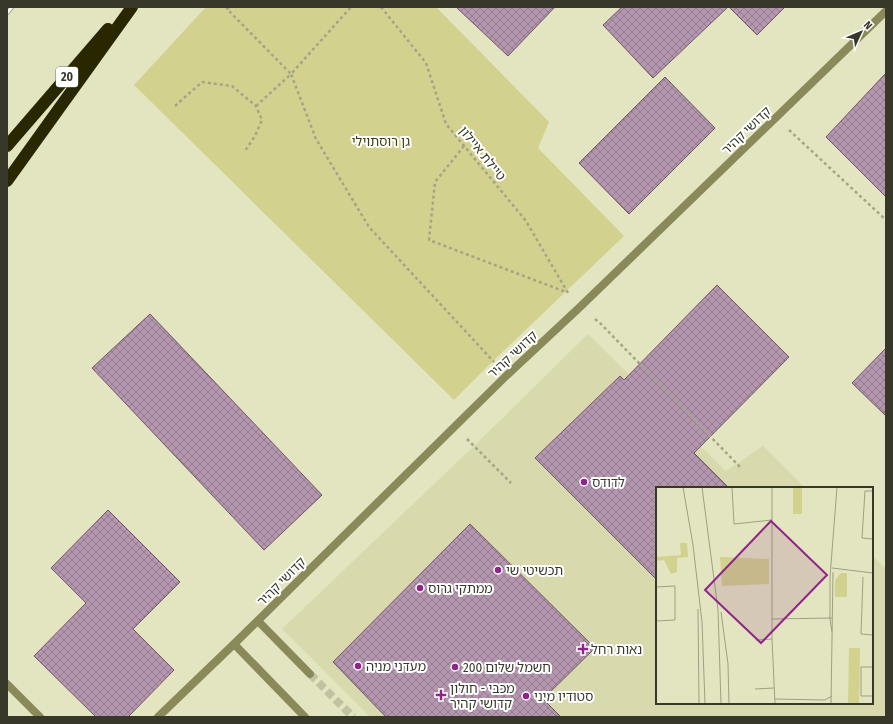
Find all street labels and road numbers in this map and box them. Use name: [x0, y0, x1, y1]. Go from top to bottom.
road number: 20: [56, 67, 78, 87]
street label: קדושי קהיר: [719, 103, 774, 157]
street label: טיילת איילון: [456, 123, 509, 183]
street label: קדושי קהיר: [484, 328, 540, 381]
street label: קדושי קהיר: [254, 554, 309, 609]

